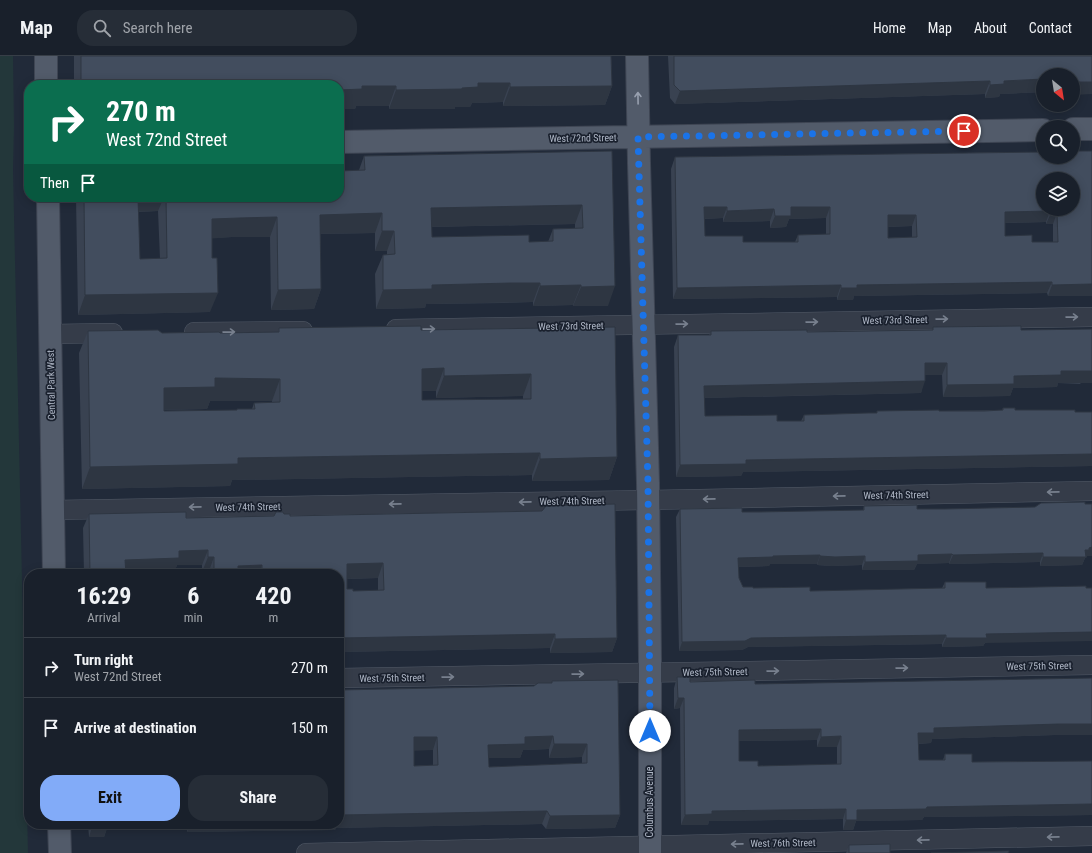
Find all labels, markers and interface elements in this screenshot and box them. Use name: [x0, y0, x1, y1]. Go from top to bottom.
search box: [77, 10, 357, 46]
text: Map: [20, 16, 53, 39]
icon: search: [91, 17, 113, 39]
text: Search here: [123, 19, 193, 37]
text: Home: [873, 20, 906, 36]
text: Map: [928, 20, 952, 36]
text: About: [974, 20, 1007, 36]
text: Contact: [1029, 20, 1072, 36]
north arrow: [1036, 68, 1080, 112]
map controls: [1036, 68, 1080, 216]
one-way arrow: [634, 92, 642, 105]
text: 270 m: [106, 95, 176, 128]
icon: right: [40, 96, 92, 148]
pin: [947, 114, 981, 148]
icon: arrive: [953, 120, 975, 142]
button: search: [1036, 120, 1080, 164]
text: West 72nd Street: [106, 129, 227, 150]
street label: West 72nd Street: [549, 132, 617, 144]
icon: arrive: [77, 172, 99, 194]
button: layers: [1036, 172, 1080, 216]
text: Then: [40, 174, 69, 192]
one-way arrow: [1065, 313, 1078, 321]
street label: West 73rd Street: [862, 314, 928, 326]
one-way arrow: [935, 315, 948, 323]
one-way arrow: [805, 318, 818, 326]
street label: West 73rd Street: [538, 320, 604, 332]
one-way arrow: [675, 320, 688, 328]
one-way arrow: [422, 325, 435, 332]
one-way arrow: [222, 328, 235, 336]
street label: Central Park West: [45, 350, 57, 420]
one-way arrow: [1047, 488, 1060, 495]
street label: West 74th Street: [863, 489, 929, 501]
one-way arrow: [833, 492, 846, 500]
street label: West 74th Street: [539, 495, 605, 507]
one-way arrow: [703, 495, 716, 502]
one-way arrow: [519, 498, 532, 506]
one-way arrow: [389, 500, 402, 508]
street label: West 74th Street: [215, 501, 281, 513]
one-way arrow: [189, 504, 202, 511]
text: 16:29: [76, 582, 131, 610]
text: 6: [187, 582, 199, 610]
text: 420: [255, 582, 292, 610]
text: Arrival: [87, 610, 120, 625]
text: min: [184, 610, 203, 625]
text: m: [269, 610, 278, 625]
text: Turn right: [74, 651, 133, 669]
icon: right: [40, 657, 62, 679]
text: 270 m: [291, 659, 328, 677]
street label: West 75th Street: [1006, 660, 1072, 672]
one-way arrow: [895, 664, 908, 672]
street label: West 75th Street: [682, 666, 748, 678]
one-way arrow: [766, 667, 779, 675]
text: West 72nd Street: [74, 669, 162, 684]
one-way arrow: [571, 670, 584, 678]
street label: West 75th Street: [359, 672, 425, 684]
one-way arrow: [441, 673, 454, 680]
position arrow: [629, 710, 671, 752]
icon: arrive: [40, 717, 62, 739]
text: Arrive at destination: [74, 719, 197, 737]
text: 150 m: [291, 719, 328, 737]
street label: Columbus Avenue: [644, 766, 655, 837]
button: Exit: [40, 775, 180, 821]
button: Share: [188, 775, 328, 821]
one-way arrow: [1047, 833, 1060, 841]
one-way arrow: [917, 836, 930, 844]
street label: West 76th Street: [750, 837, 816, 849]
one-way arrow: [731, 840, 744, 848]

